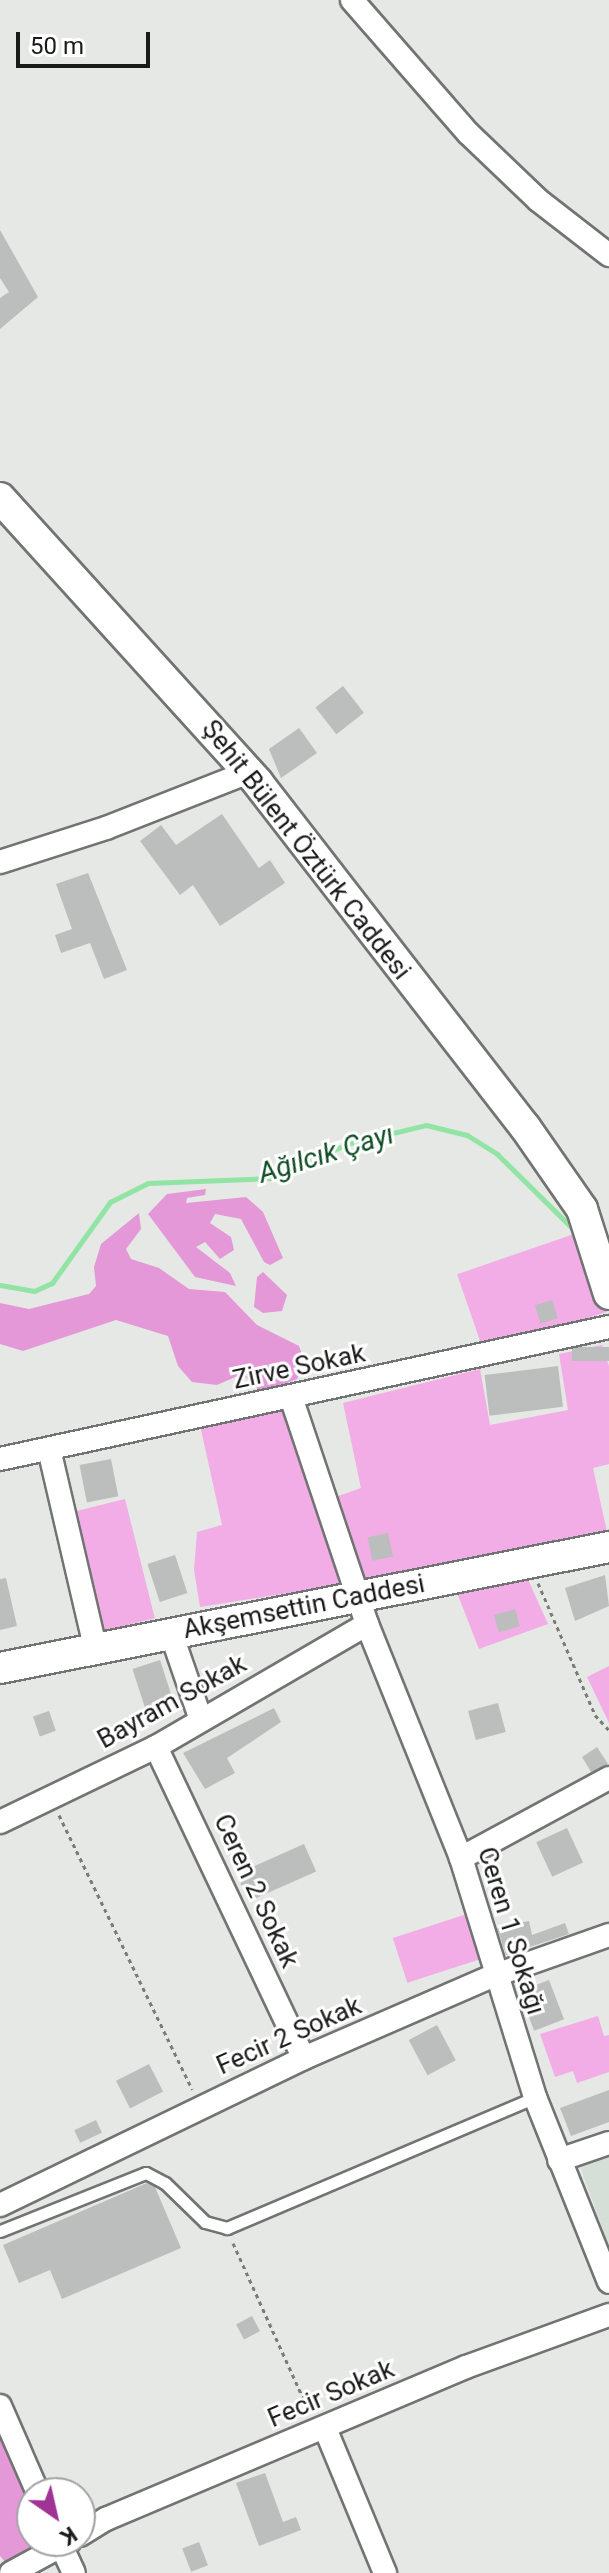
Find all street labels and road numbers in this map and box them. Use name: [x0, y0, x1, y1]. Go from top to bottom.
street label: Şehit Bülent Öztürk Caddesi: [195, 714, 417, 986]
street label: Zirve Sokak: [230, 1338, 368, 1396]
street label: Akşemsettin Caddesi: [181, 1568, 427, 1646]
street label: Bayram Sokak: [92, 1648, 252, 1756]
street label: Ceren 2 Sokak: [207, 1809, 305, 1973]
street label: Ceren 1 Sokağı: [471, 1843, 551, 2019]
street label: Fecir 2 Sokak: [212, 1990, 366, 2082]
street label: Fecir Sokak: [263, 2353, 399, 2435]

